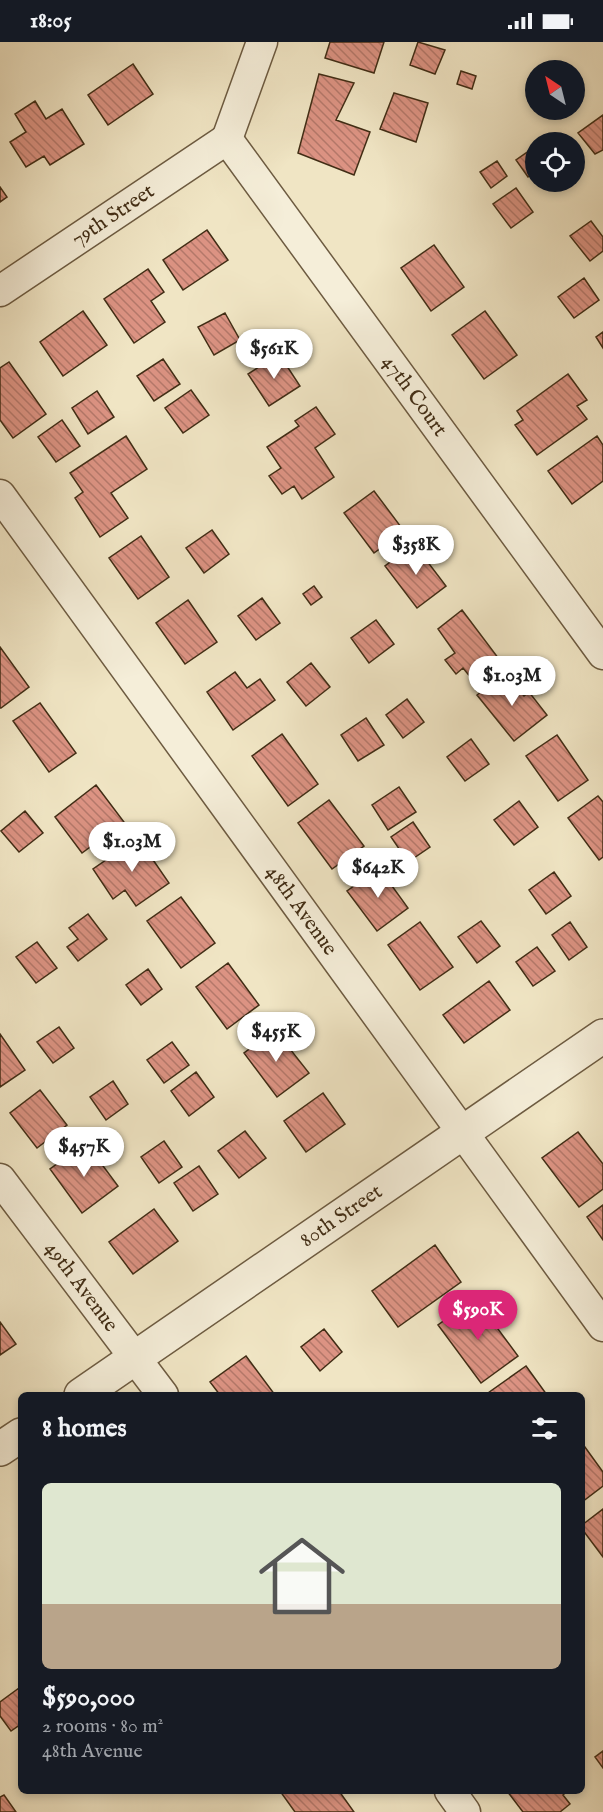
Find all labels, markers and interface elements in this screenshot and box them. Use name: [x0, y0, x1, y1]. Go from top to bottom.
text: 18:05: [30, 7, 71, 35]
north arrow: [525, 60, 585, 120]
map controls: [525, 60, 585, 192]
button: locate: [525, 132, 585, 192]
street label: 79th Street: [66, 178, 160, 253]
pin: $561K: [232, 329, 316, 380]
text: $561K: [250, 336, 298, 361]
street label: 47th Court: [376, 350, 453, 442]
pin: $358K: [374, 525, 458, 576]
text: $358K: [392, 532, 440, 557]
pin: $1.03M: [463, 656, 561, 707]
text: $1.03M: [483, 663, 541, 688]
pin: $1.03M: [83, 822, 181, 873]
text: $1.03M: [103, 829, 161, 854]
pin: $642K: [336, 848, 420, 899]
text: $642K: [351, 855, 405, 880]
street label: 48th Avenue: [259, 859, 343, 961]
pin: $455K: [234, 1012, 318, 1063]
text: $455K: [251, 1019, 301, 1044]
pin: $457K: [42, 1127, 126, 1178]
text: $457K: [58, 1134, 110, 1159]
street label: 80th Street: [295, 1178, 388, 1254]
street label: 49th Avenue: [38, 1236, 124, 1338]
pin: $590K: [436, 1290, 520, 1341]
text: $590K: [452, 1297, 504, 1322]
text: 8 homes: [42, 1412, 127, 1445]
icon: filters: [528, 1412, 561, 1445]
icon: home: [248, 1522, 356, 1630]
text: $590,000: [42, 1681, 135, 1714]
text: 2 rooms · 80 m²: [42, 1714, 163, 1739]
text: 48th Avenue: [42, 1739, 143, 1764]

